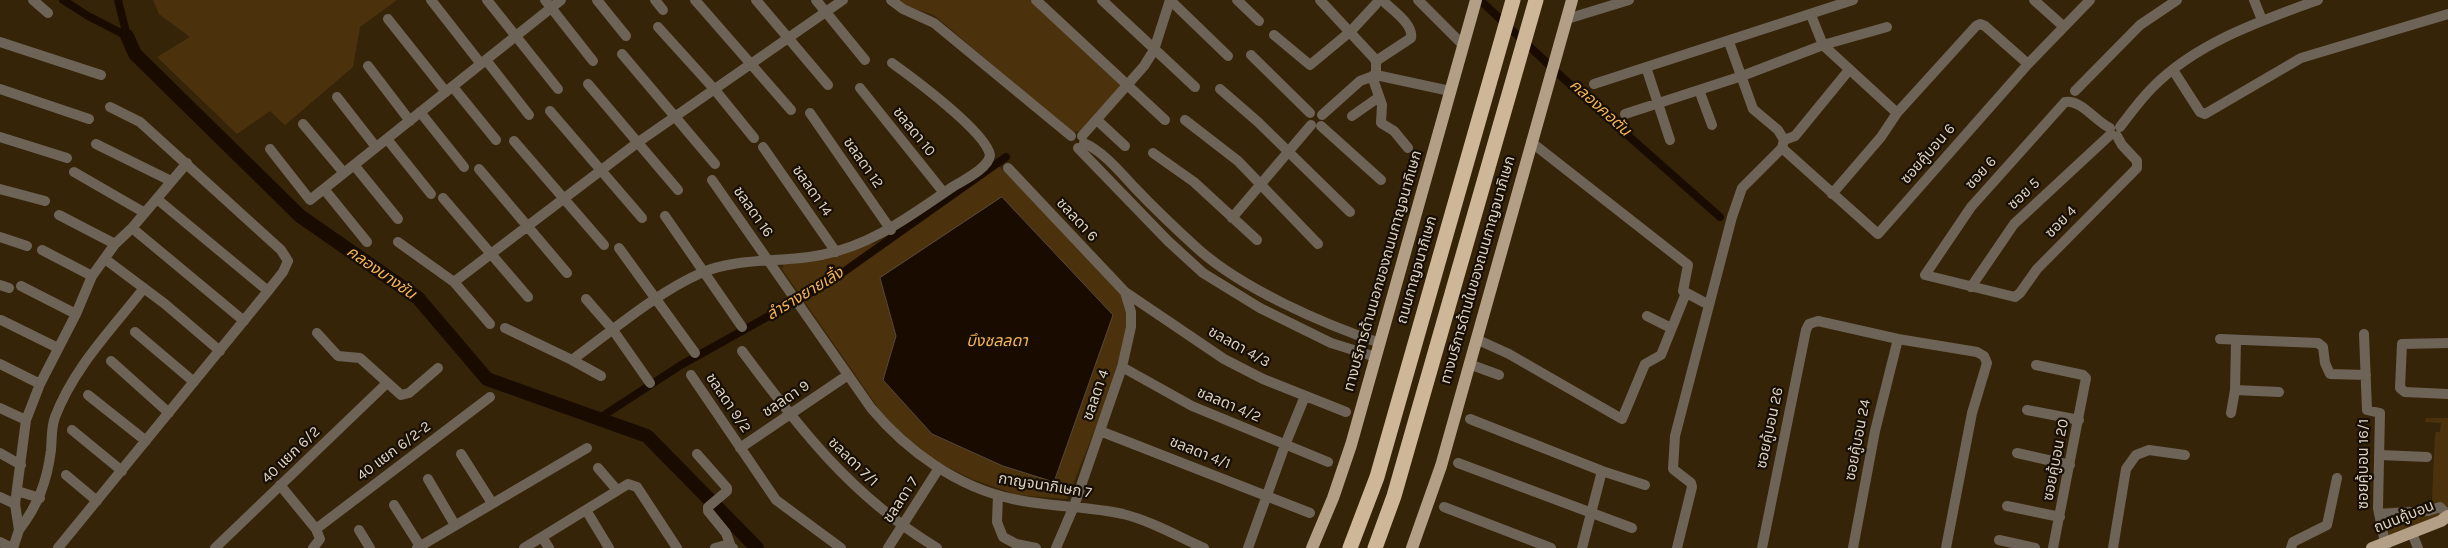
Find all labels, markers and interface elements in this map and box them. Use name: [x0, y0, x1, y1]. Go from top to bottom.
water label: คลองคอตัน: [1565, 76, 1635, 140]
street label: ชลลดา 10: [889, 104, 939, 160]
street label: ซอยคู้บอน 6: [1897, 120, 1959, 188]
street label: ชลลดา 12: [839, 134, 887, 192]
street label: ทางบริการด้านนอกของถนนกาญจนาภิเษก: [1340, 149, 1426, 393]
street label: ซอย 6: [1962, 153, 2000, 193]
street label: ทางบริการด้านในของถนนกาญจนาภิเษก: [1437, 154, 1519, 386]
street label: ชลลดา 14: [788, 162, 836, 220]
street label: ซอย 5: [2004, 174, 2044, 214]
street label: ชลลดา 16: [729, 183, 777, 241]
street label: ชลลดา 6: [1052, 195, 1102, 245]
street label: ซอย 4: [2041, 202, 2081, 242]
street label: ถนนกาญจนาภิเษก: [1393, 214, 1441, 326]
water label: คลองบางชัน: [343, 242, 419, 304]
water label: ลำรางยายเลิ้ง: [763, 264, 847, 324]
street label: ชลลดา 4/3: [1205, 323, 1273, 371]
water label: บึงชลลดา: [966, 331, 1028, 351]
street label: ชลลดา 4: [1079, 367, 1113, 423]
street label: ชลลดา 9/2: [701, 370, 755, 436]
street label: ชลลดา 9: [759, 377, 813, 421]
street label: ชลลดา 4/2: [1194, 383, 1264, 427]
street label: ซอยคู้บอน 26: [1753, 386, 1787, 470]
street label: ซอยคู้บอน 24: [1841, 398, 1875, 482]
street label: 40 แยก 6/2-2: [353, 417, 435, 485]
street label: ซอยคู้บอน 20: [2039, 417, 2073, 503]
street label: ซอยคู้บอน 16/1: [2355, 419, 2373, 509]
street label: 40 แยก 6/2: [258, 423, 324, 487]
street label: ชลลดา 4/1: [1167, 433, 1233, 473]
street label: ชลลดา 7/1: [824, 434, 882, 490]
street label: กาญจนาภิเษก 7: [997, 470, 1093, 502]
street label: ชลลดา 7: [879, 474, 923, 526]
street label: ถนนคู้บอน: [2371, 497, 2437, 537]

